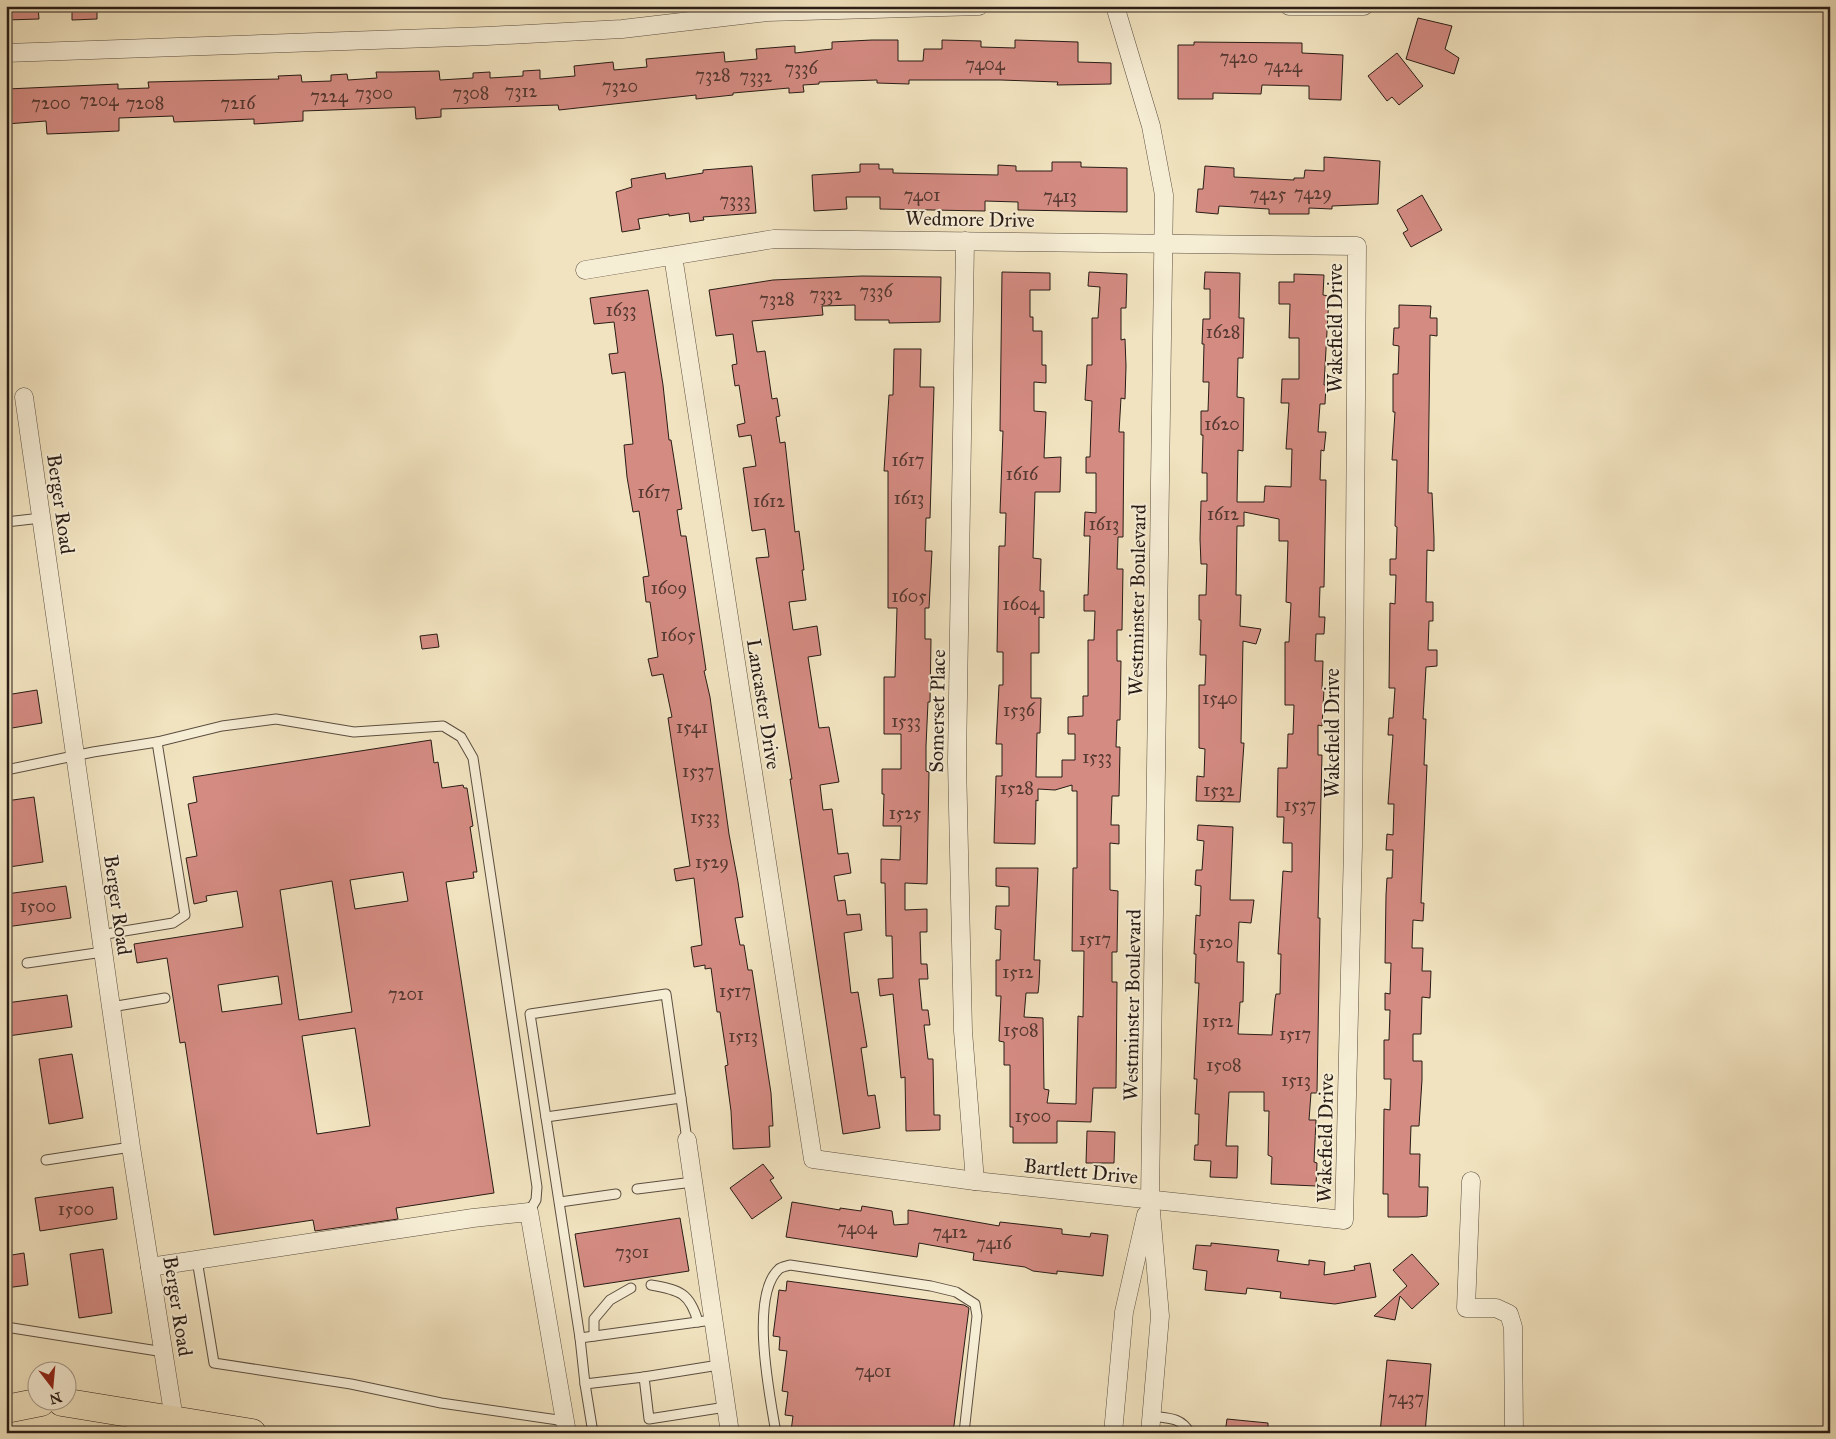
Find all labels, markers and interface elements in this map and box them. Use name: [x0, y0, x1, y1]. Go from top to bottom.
house number: 7420: [1220, 46, 1258, 68]
house number: 7404: [965, 53, 1006, 75]
house number: 7424: [1264, 55, 1303, 77]
house number: 7336: [784, 57, 818, 79]
house number: 7328: [695, 64, 731, 86]
house number: 7332: [740, 65, 773, 87]
house number: 7320: [602, 75, 638, 97]
house number: 7312: [505, 80, 538, 102]
house number: 7300: [355, 82, 393, 104]
house number: 7308: [453, 82, 489, 104]
house number: 7224: [310, 85, 349, 107]
house number: 7204: [80, 89, 119, 111]
house number: 7200: [31, 92, 71, 114]
house number: 7208: [126, 92, 164, 114]
house number: 7216: [221, 92, 256, 114]
house number: 7429: [1294, 182, 1332, 204]
house number: 7425: [1250, 183, 1287, 205]
house number: 7401: [904, 184, 940, 206]
house number: 7413: [1043, 185, 1077, 207]
house number: 7333: [719, 189, 751, 211]
street label: Wedmore Drive: [905, 206, 1035, 232]
street label: Wakefield Drive: [1323, 263, 1347, 393]
house number: 7336: [859, 280, 893, 302]
house number: 7332: [810, 283, 843, 305]
house number: 7328: [759, 288, 795, 310]
house number: 1633: [606, 299, 636, 321]
house number: 1628: [1206, 321, 1240, 343]
house number: 1620: [1204, 413, 1240, 435]
house number: 1617: [892, 449, 924, 471]
street label: Berger Road: [41, 452, 80, 556]
house number: 1616: [1006, 463, 1039, 485]
house number: 1617: [638, 481, 670, 503]
house number: 1613: [894, 487, 924, 509]
house number: 1612: [753, 490, 785, 512]
house number: 1612: [1207, 503, 1239, 525]
street label: Westminster Boulevard: [1123, 504, 1151, 696]
house number: 1613: [1089, 513, 1119, 535]
house number: 1609: [651, 577, 687, 599]
house number: 1605: [891, 585, 927, 607]
house number: 1604: [1003, 593, 1040, 615]
house number: 1605: [660, 624, 696, 646]
street label: Lancaster Drive: [742, 637, 786, 771]
street label: Somerset Place: [924, 649, 950, 773]
street label: Wakefield Drive: [1320, 668, 1344, 798]
house number: 1540: [1202, 687, 1238, 709]
house number: 1536: [1003, 699, 1036, 721]
house number: 1533: [891, 710, 921, 732]
house number: 1541: [676, 716, 708, 738]
house number: 1533: [1082, 746, 1112, 768]
house number: 1537: [682, 760, 714, 782]
house number: 1528: [1000, 777, 1034, 799]
house number: 1532: [1203, 779, 1235, 801]
house number: 1537: [1284, 794, 1316, 816]
house number: 1525: [889, 802, 922, 824]
house number: 1533: [690, 806, 720, 828]
house number: 1529: [695, 851, 729, 873]
street label: Berger Road: [98, 853, 137, 957]
house number: 1500: [20, 895, 56, 917]
street label: Westminster Boulevard: [1118, 909, 1146, 1101]
house number: 1517: [1079, 928, 1111, 950]
house number: 1520: [1199, 931, 1233, 953]
house number: 1512: [1002, 961, 1034, 983]
house number: 1517: [719, 980, 751, 1002]
house number: 7201: [388, 983, 424, 1005]
house number: 1512: [1202, 1010, 1234, 1032]
house number: 1508: [1003, 1019, 1039, 1041]
house number: 1517: [1279, 1023, 1311, 1045]
house number: 1513: [728, 1025, 758, 1047]
house number: 1508: [1206, 1054, 1242, 1076]
house number: 1513: [1281, 1069, 1311, 1091]
street label: Wakefield Drive: [1312, 1073, 1338, 1203]
house number: 1500: [1015, 1105, 1051, 1127]
street label: Bartlett Drive: [1023, 1153, 1139, 1189]
house number: 1500: [58, 1198, 94, 1220]
house number: 7404: [837, 1217, 878, 1239]
house number: 7412: [932, 1221, 968, 1243]
house number: 7416: [976, 1232, 1013, 1254]
house number: 7301: [615, 1241, 649, 1263]
street label: Berger Road: [157, 1254, 198, 1358]
house number: 7401: [855, 1360, 891, 1382]
north arrow: [28, 1362, 78, 1412]
house number: 7437: [1388, 1387, 1424, 1409]
text: N: [47, 1388, 63, 1408]

